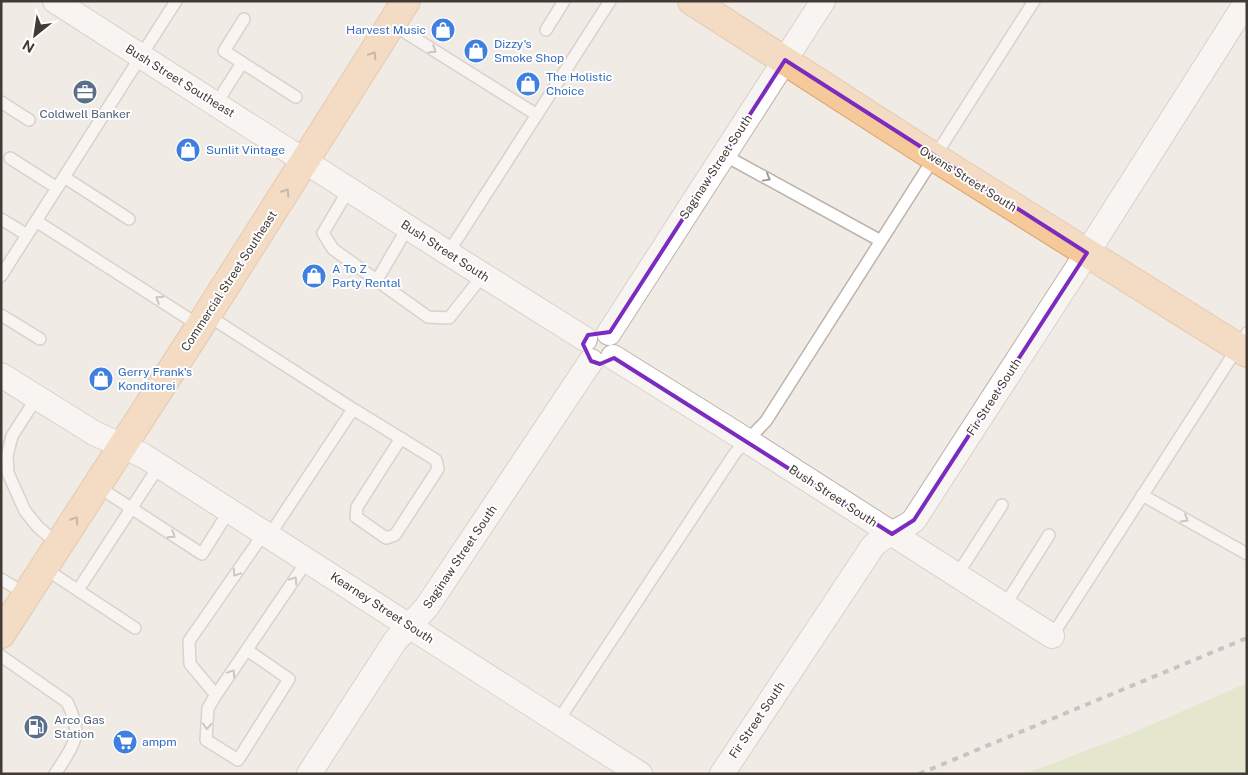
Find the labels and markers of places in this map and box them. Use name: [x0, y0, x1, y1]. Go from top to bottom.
shop icon: Harvest Music: [430, 17, 456, 43]
place label: Harvest Music: [346, 23, 426, 37]
place label: Dizzy's Smoke Shop: [494, 37, 564, 65]
shop icon: Dizzy's Smoke Shop: [463, 38, 489, 64]
place label: The Holistic Choice: [546, 70, 612, 98]
shop icon: The Holistic Choice: [515, 71, 541, 97]
office icon: Coldwell Banker: [72, 79, 98, 105]
place label: Coldwell Banker: [39, 107, 131, 121]
shop icon: Sunlit Vintage: [175, 137, 201, 163]
place label: Sunlit Vintage: [206, 143, 285, 157]
place label: A To Z Party Rental: [332, 262, 401, 290]
shop icon: A To Z Party Rental: [301, 263, 327, 289]
place label: Gerry Frank's Konditorei: [118, 365, 192, 393]
shop icon: Gerry Frank's Konditorei: [88, 366, 114, 392]
place label: Arco Gas Station: [54, 713, 105, 741]
fuel station icon: Arco Gas Station: [23, 714, 49, 740]
supermarket icon: ampm: [112, 729, 138, 755]
place label: ampm: [142, 735, 177, 749]

